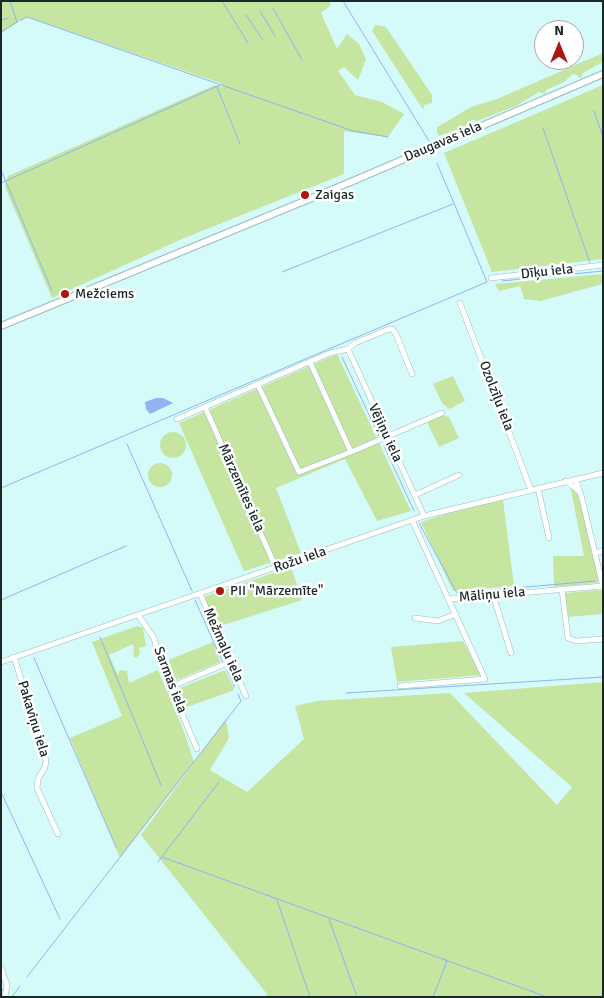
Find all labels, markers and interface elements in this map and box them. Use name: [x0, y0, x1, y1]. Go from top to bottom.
north arrow: [534, 20, 584, 70]
text: N: [554, 22, 564, 39]
street label: Daugavas iela: [402, 118, 484, 166]
place label: Zaigas: [315, 187, 354, 203]
marker: Zaigas: [299, 189, 311, 201]
street label: Dīķu iela: [520, 261, 574, 283]
place label: Mežciems: [75, 286, 134, 302]
marker: Mežciems: [59, 288, 71, 300]
street label: Ozolzīļu iela: [475, 359, 517, 433]
street label: Vējiņu iela: [364, 401, 406, 465]
street label: Mārzemītes iela: [214, 441, 268, 535]
street label: Rožu iela: [272, 543, 328, 577]
place label: PII "Mārzemīte": [230, 583, 323, 599]
street label: Māliņu iela: [458, 584, 526, 606]
marker: PII "Mārzemīte": [214, 585, 226, 597]
street label: Mežmaļu iela: [199, 605, 247, 685]
street label: Sarmas iela: [150, 645, 190, 715]
street label: Pakaviņu iela: [13, 679, 53, 759]

